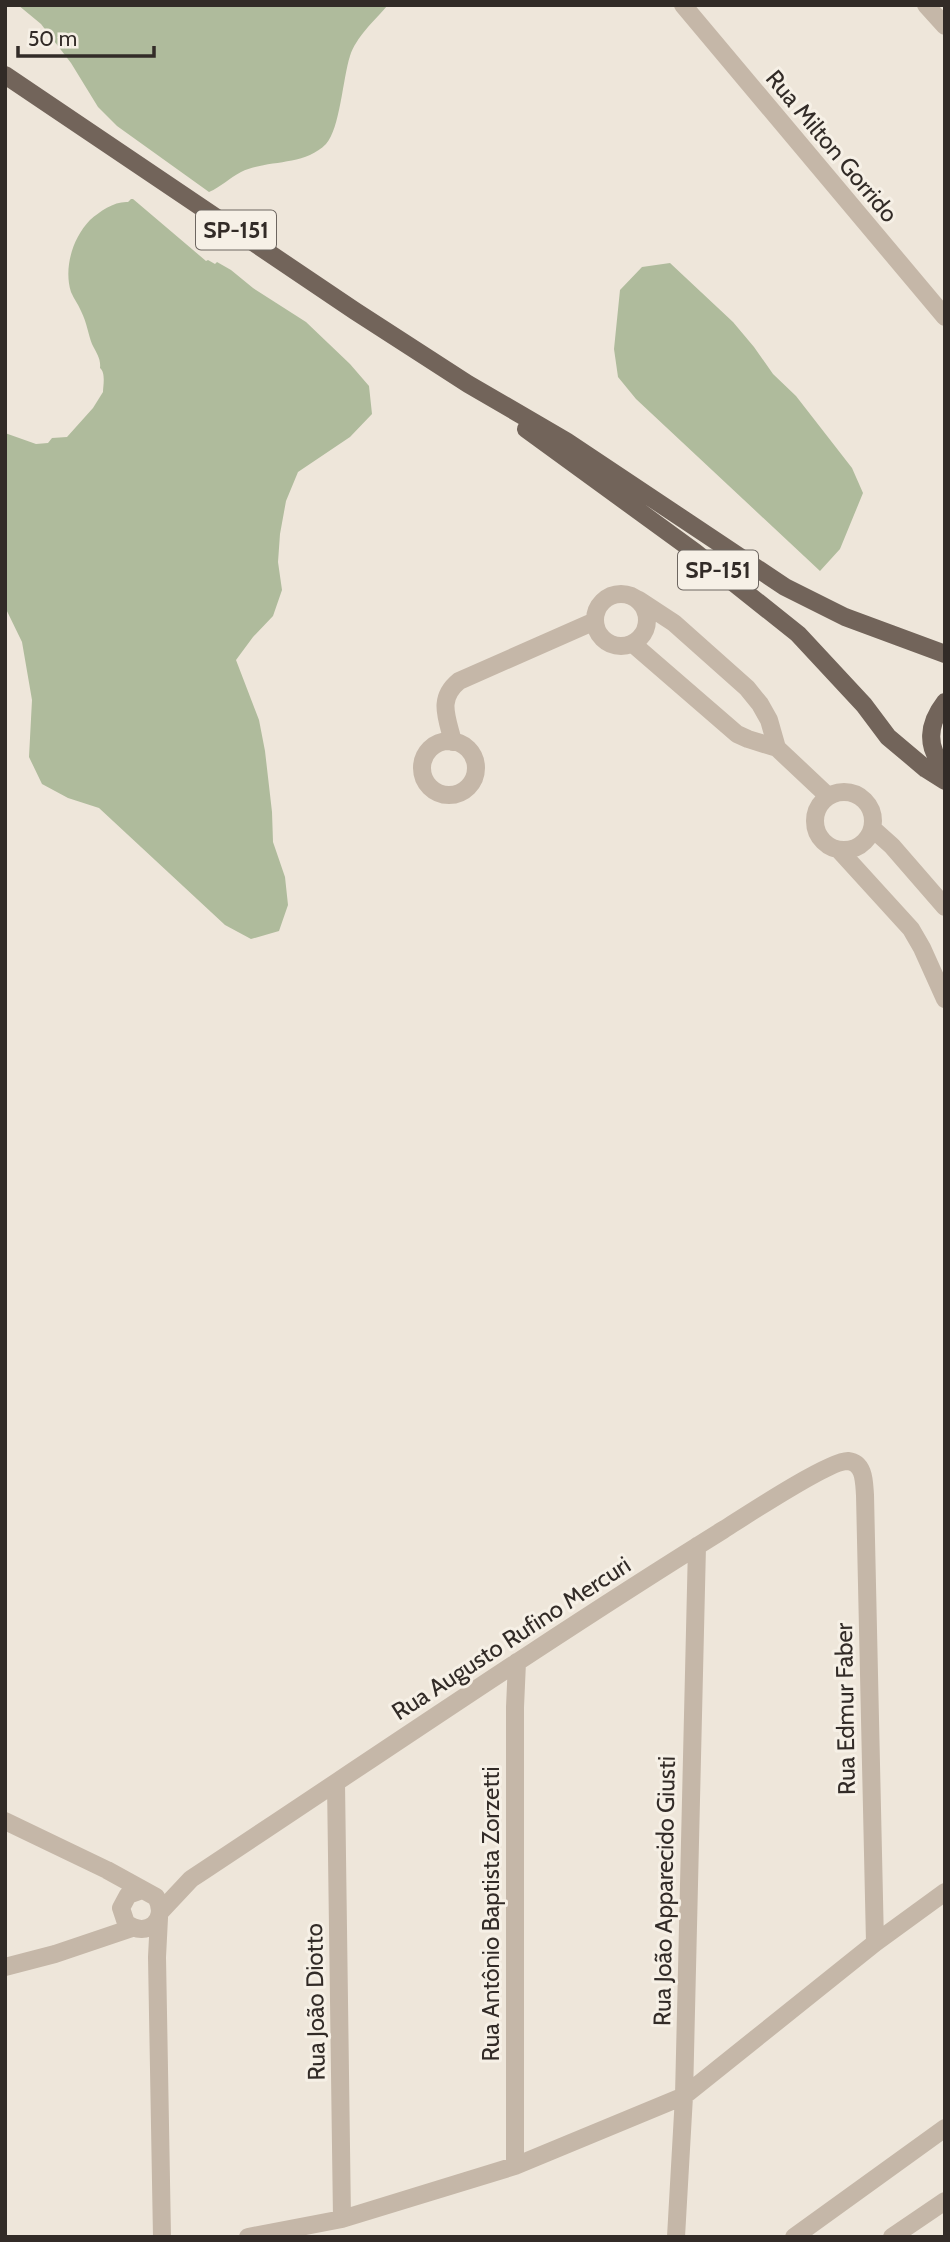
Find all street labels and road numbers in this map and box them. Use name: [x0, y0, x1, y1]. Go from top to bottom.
street label: Rua Milton Gorrido: [760, 64, 904, 228]
road number: SP-151: [196, 210, 276, 249]
road number: SP-151: [678, 550, 758, 590]
street label: Rua Augusto Rufino Mercuri: [386, 1550, 636, 1726]
street label: Rua Edmur Faber: [829, 1622, 861, 1795]
street label: Rua João Apparecido Giusti: [647, 1756, 681, 2026]
street label: Rua Antônio Baptista Zorzetti: [476, 1766, 505, 2062]
street label: Rua João Diotto: [299, 1923, 331, 2081]

